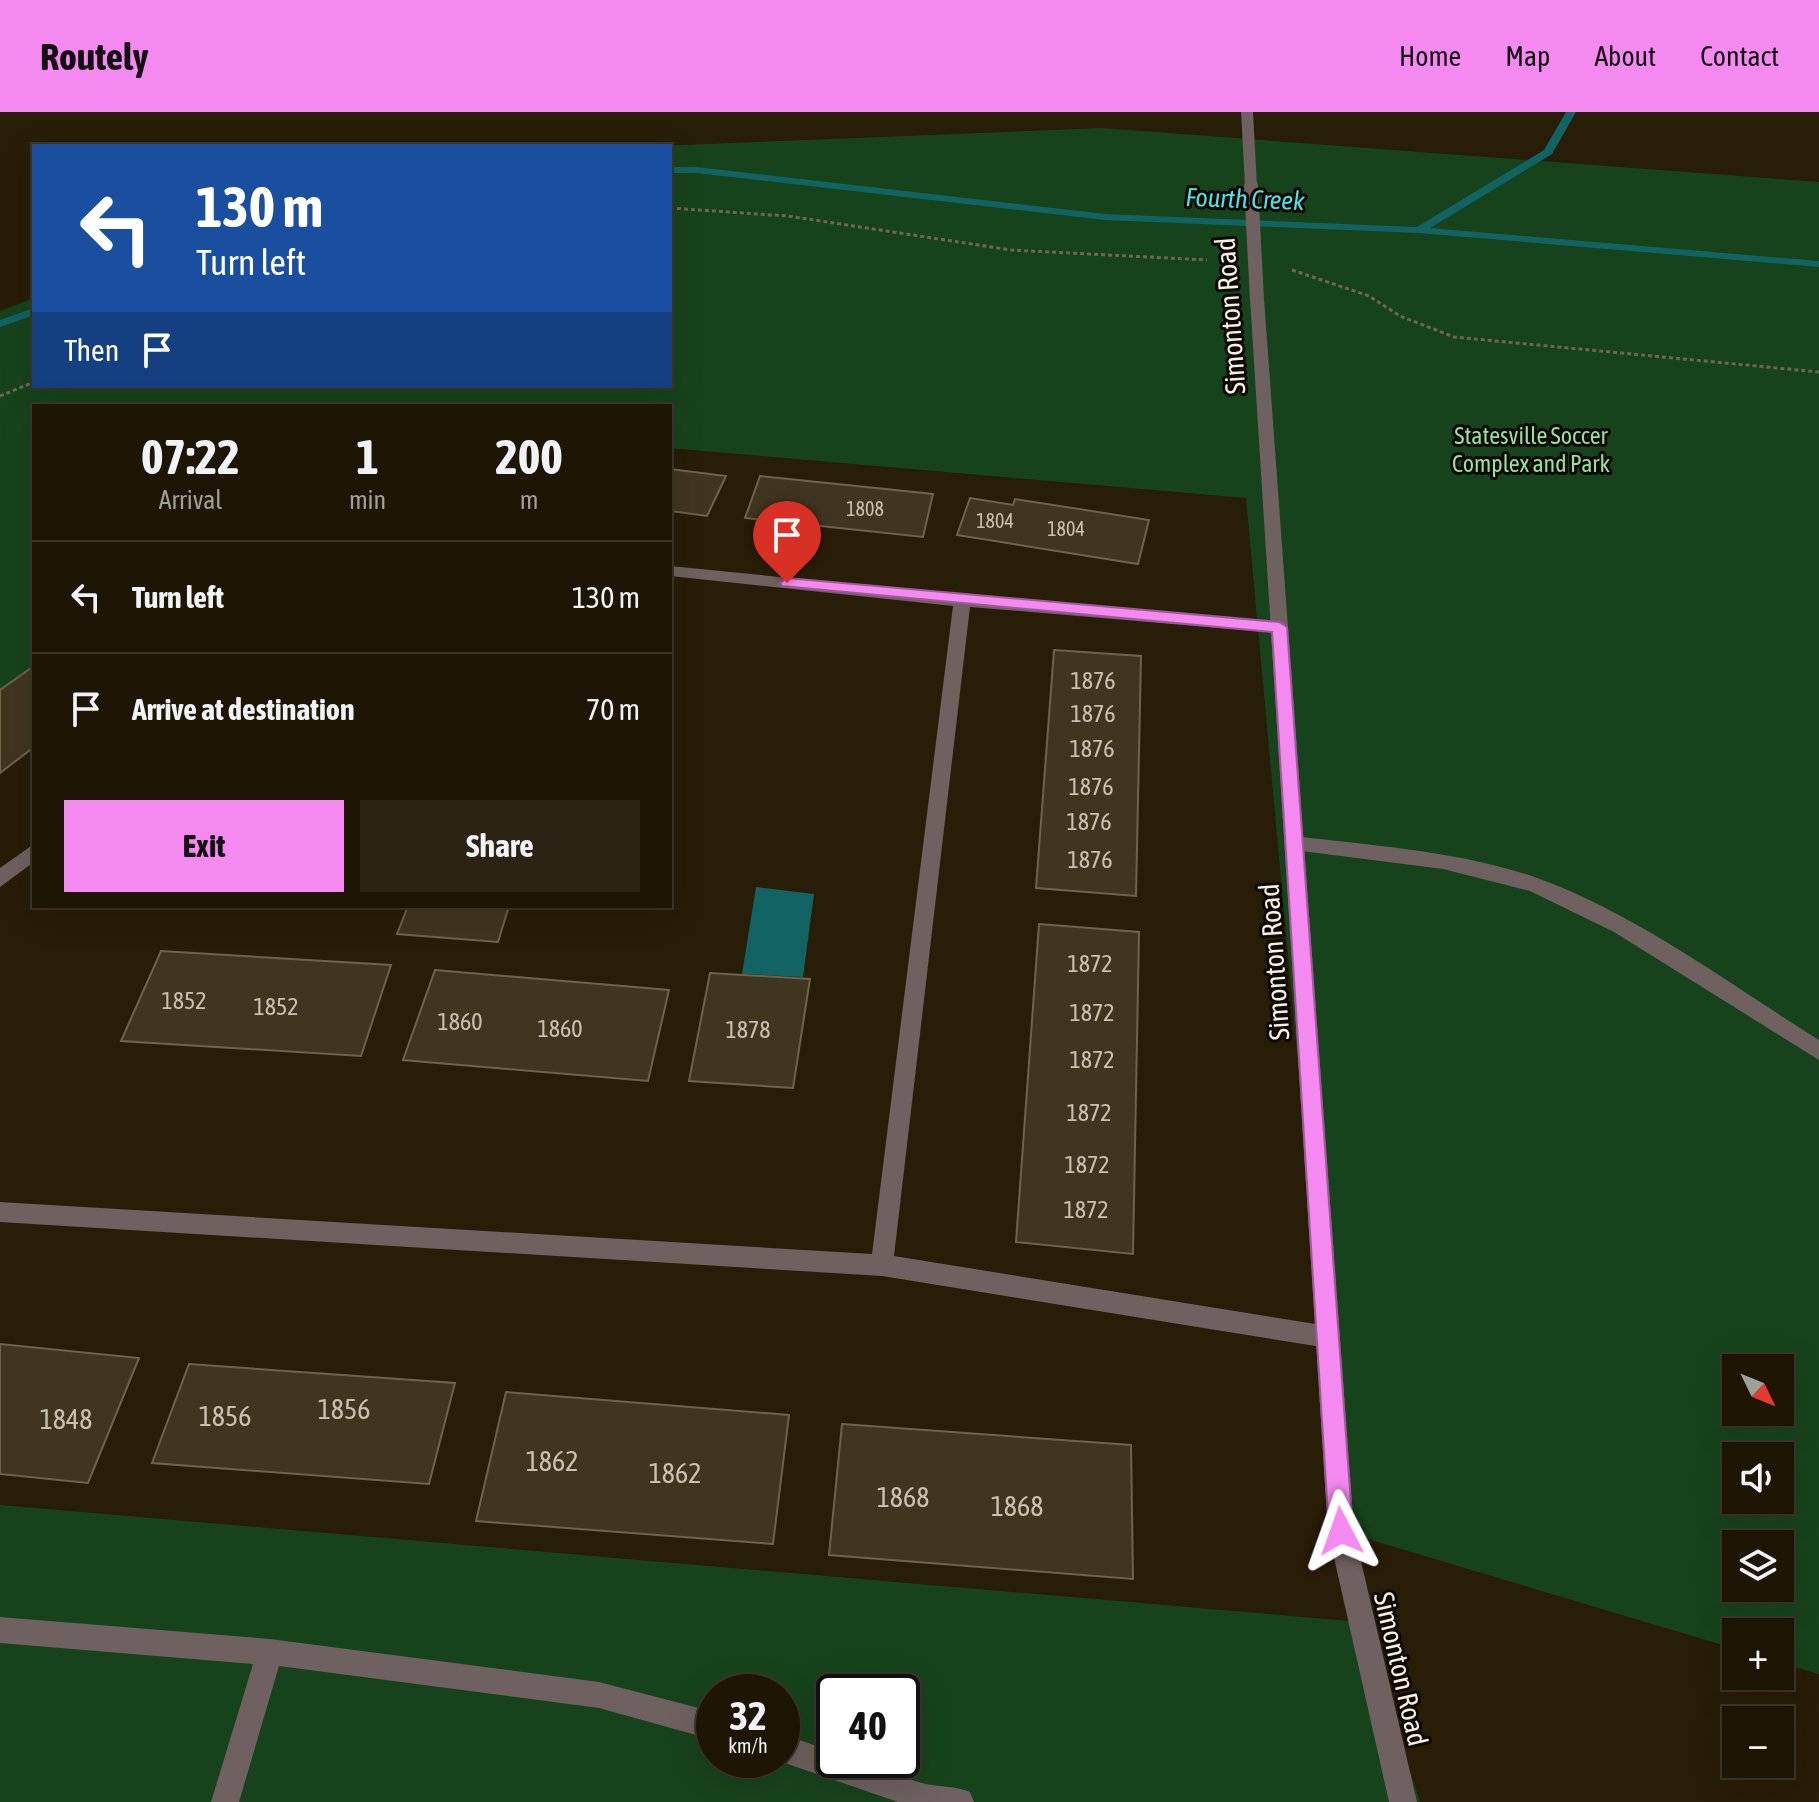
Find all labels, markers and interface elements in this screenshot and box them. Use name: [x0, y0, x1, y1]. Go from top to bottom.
text: Routely: [40, 35, 148, 78]
text: Home: [1399, 40, 1461, 72]
text: Map: [1505, 40, 1550, 72]
text: About: [1594, 40, 1656, 72]
text: Contact: [1700, 40, 1779, 72]
text: 130 m: [196, 175, 323, 239]
icon: left: [64, 176, 168, 280]
water label: Fourth Creek: [1185, 182, 1306, 216]
street label: Simonton Road: [1209, 237, 1251, 395]
text: Turn left: [196, 241, 306, 283]
icon: arrive: [135, 328, 179, 372]
text: Then: [64, 333, 119, 367]
park label: Statesville Soccer Complex and Park: [1452, 422, 1610, 477]
text: 07:22: [141, 429, 240, 484]
text: 1: [356, 429, 379, 484]
text: 200: [495, 429, 563, 484]
text: Arrival: [159, 485, 222, 515]
text: min: [349, 485, 386, 515]
text: m: [520, 485, 538, 515]
house number: 1808: [846, 497, 884, 520]
pin: [753, 501, 821, 583]
house number: 1804: [976, 509, 1014, 532]
icon: arrive: [765, 513, 809, 557]
house number: 1804: [1047, 517, 1085, 540]
icon: left: [64, 575, 108, 619]
text: Turn left: [132, 580, 224, 614]
text: 130 m: [572, 580, 640, 614]
house number: 1876: [1070, 667, 1116, 694]
icon: arrive: [64, 687, 108, 731]
text: Arrive at destination: [132, 692, 354, 726]
text: 70 m: [586, 692, 640, 726]
house number: 1876: [1070, 700, 1116, 727]
house number: 1876: [1069, 735, 1115, 762]
house number: 1876: [1068, 773, 1114, 800]
button: Exit: [64, 800, 344, 892]
button: Share: [360, 800, 640, 892]
house number: 1876: [1066, 808, 1112, 835]
house number: 1876: [1067, 846, 1113, 873]
street label: Simonton Road: [1253, 883, 1295, 1041]
house number: 1872: [1067, 950, 1113, 977]
house number: 1852: [161, 987, 207, 1014]
house number: 1852: [253, 993, 299, 1020]
house number: 1872: [1069, 999, 1115, 1026]
house number: 1860: [437, 1008, 483, 1035]
house number: 1860: [537, 1015, 583, 1042]
house number: 1878: [725, 1016, 771, 1043]
house number: 1872: [1069, 1046, 1115, 1073]
house number: 1872: [1066, 1099, 1112, 1126]
house number: 1872: [1064, 1151, 1110, 1178]
house number: 1872: [1063, 1196, 1109, 1223]
north arrow: [1722, 1354, 1794, 1426]
map controls: [1722, 1354, 1794, 1778]
house number: 1856: [318, 1393, 370, 1425]
house number: 1856: [199, 1400, 251, 1432]
house number: 1848: [40, 1403, 92, 1435]
button: sound: [1722, 1442, 1794, 1514]
house number: 1862: [526, 1445, 578, 1477]
house number: 1862: [649, 1457, 701, 1489]
house number: 1868: [877, 1481, 929, 1513]
position arrow: [1299, 1489, 1383, 1573]
house number: 1868: [991, 1490, 1043, 1522]
button: layers: [1722, 1530, 1794, 1602]
street label: Simonton Road: [1368, 1589, 1434, 1749]
button: +: [1722, 1618, 1794, 1690]
speed limit sign: 40: [816, 1674, 920, 1778]
text: 32: [729, 1693, 767, 1738]
button: −: [1722, 1706, 1794, 1778]
text: km/h: [728, 1734, 768, 1757]

